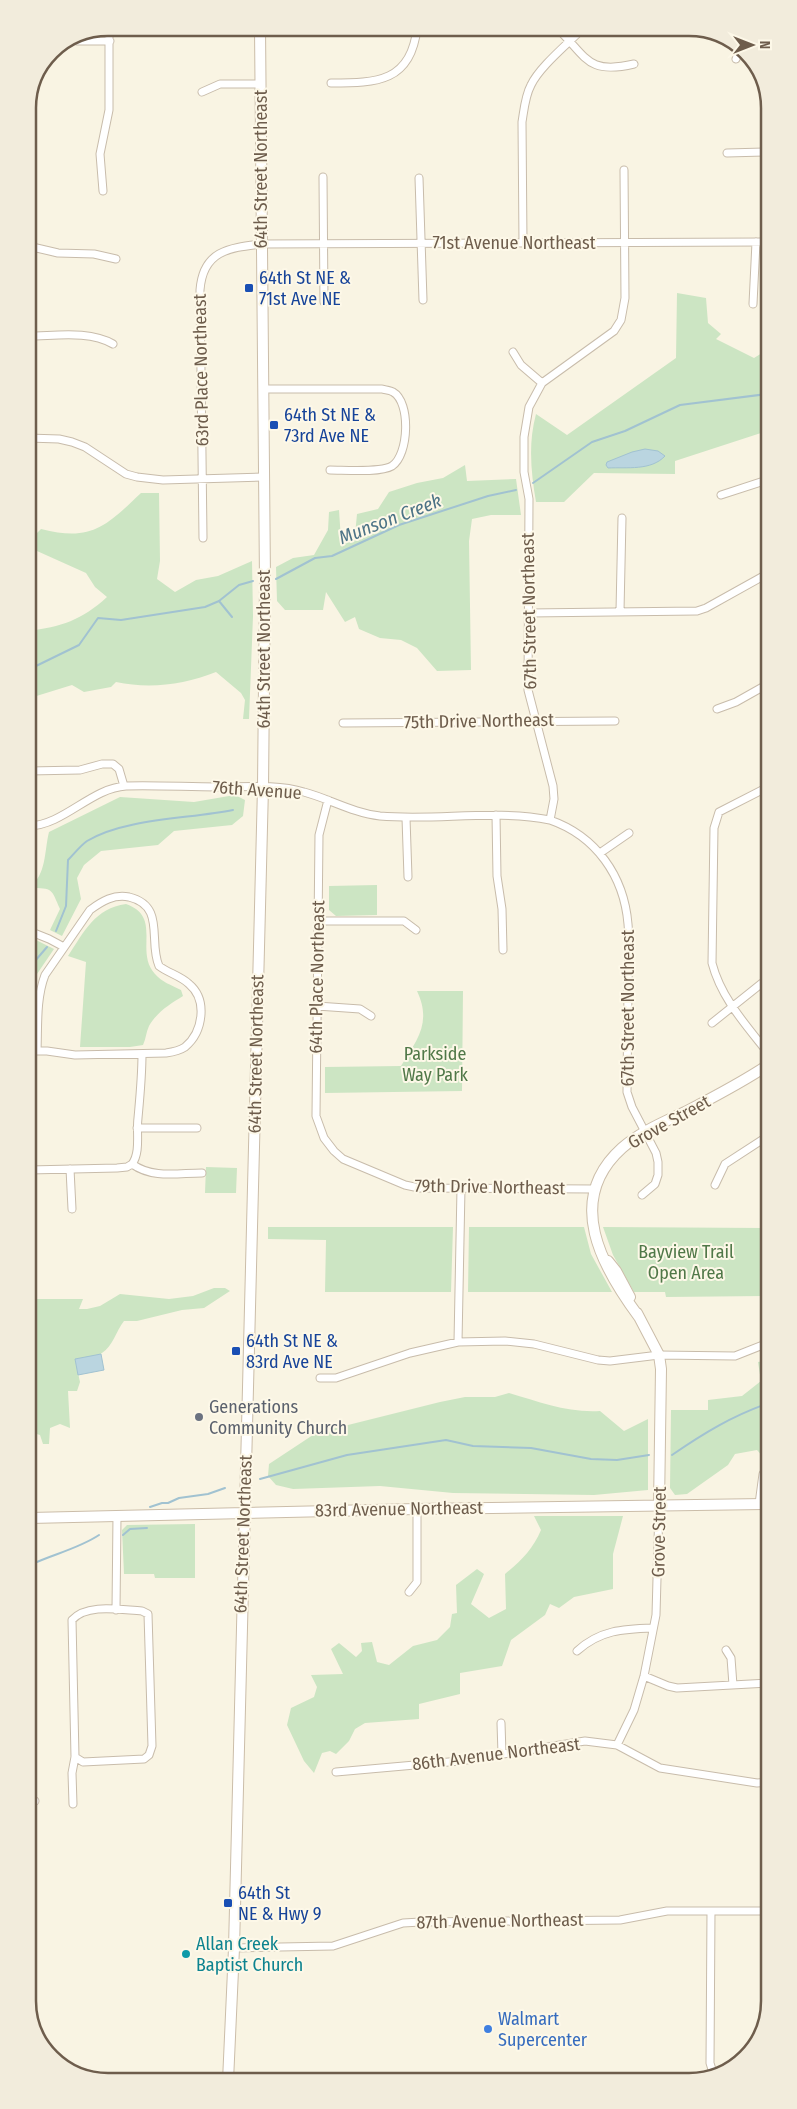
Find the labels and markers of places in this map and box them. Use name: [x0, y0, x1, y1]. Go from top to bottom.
place label: 64th St NE & 71st Ave NE: [259, 267, 351, 310]
marker: 64th St NE & 71st Ave NE: [243, 282, 255, 294]
place label: 64th St NE & 73rd Ave NE: [284, 404, 376, 447]
marker: 64th St NE & 73rd Ave NE: [268, 419, 280, 431]
place label: 64th St NE & 83rd Ave NE: [246, 1330, 338, 1373]
marker: 64th St NE & 83rd Ave NE: [230, 1345, 242, 1357]
place label: Generations Community Church: [209, 1396, 347, 1439]
marker: Generations Community Church: [193, 1411, 205, 1423]
place label: 64th St NE & Hwy 9: [238, 1882, 322, 1925]
marker: 64th St NE & Hwy 9: [222, 1897, 234, 1909]
place label: Allan Creek Baptist Church: [196, 1933, 303, 1976]
marker: Allan Creek Baptist Church: [180, 1948, 192, 1960]
place label: Walmart Supercenter: [498, 2008, 588, 2051]
marker: Walmart Supercenter: [482, 2023, 494, 2035]

